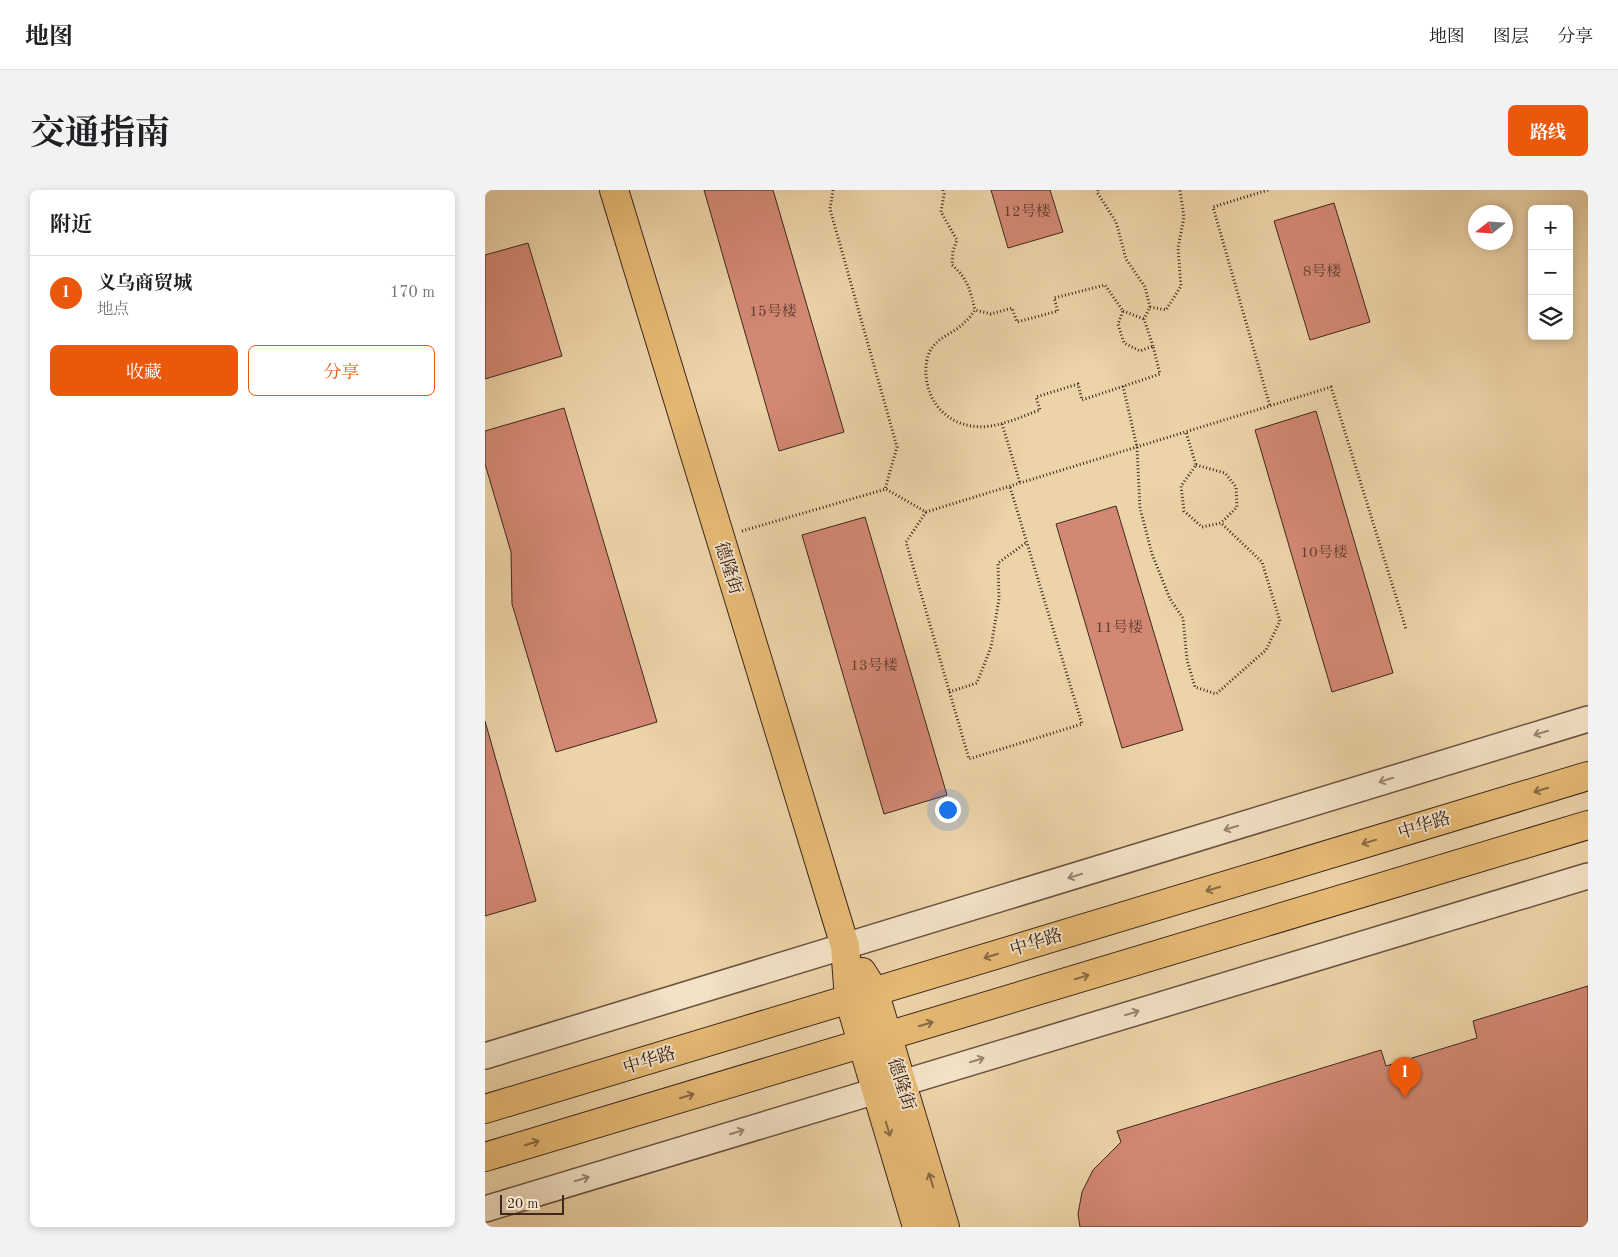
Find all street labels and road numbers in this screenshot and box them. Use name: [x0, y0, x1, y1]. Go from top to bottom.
street label: 德隆街: [712, 539, 746, 597]
street label: 中华路: [1395, 808, 1453, 842]
street label: 中华路: [1007, 925, 1065, 959]
street label: 中华路: [620, 1043, 678, 1077]
street label: 德隆街: [885, 1055, 919, 1113]

